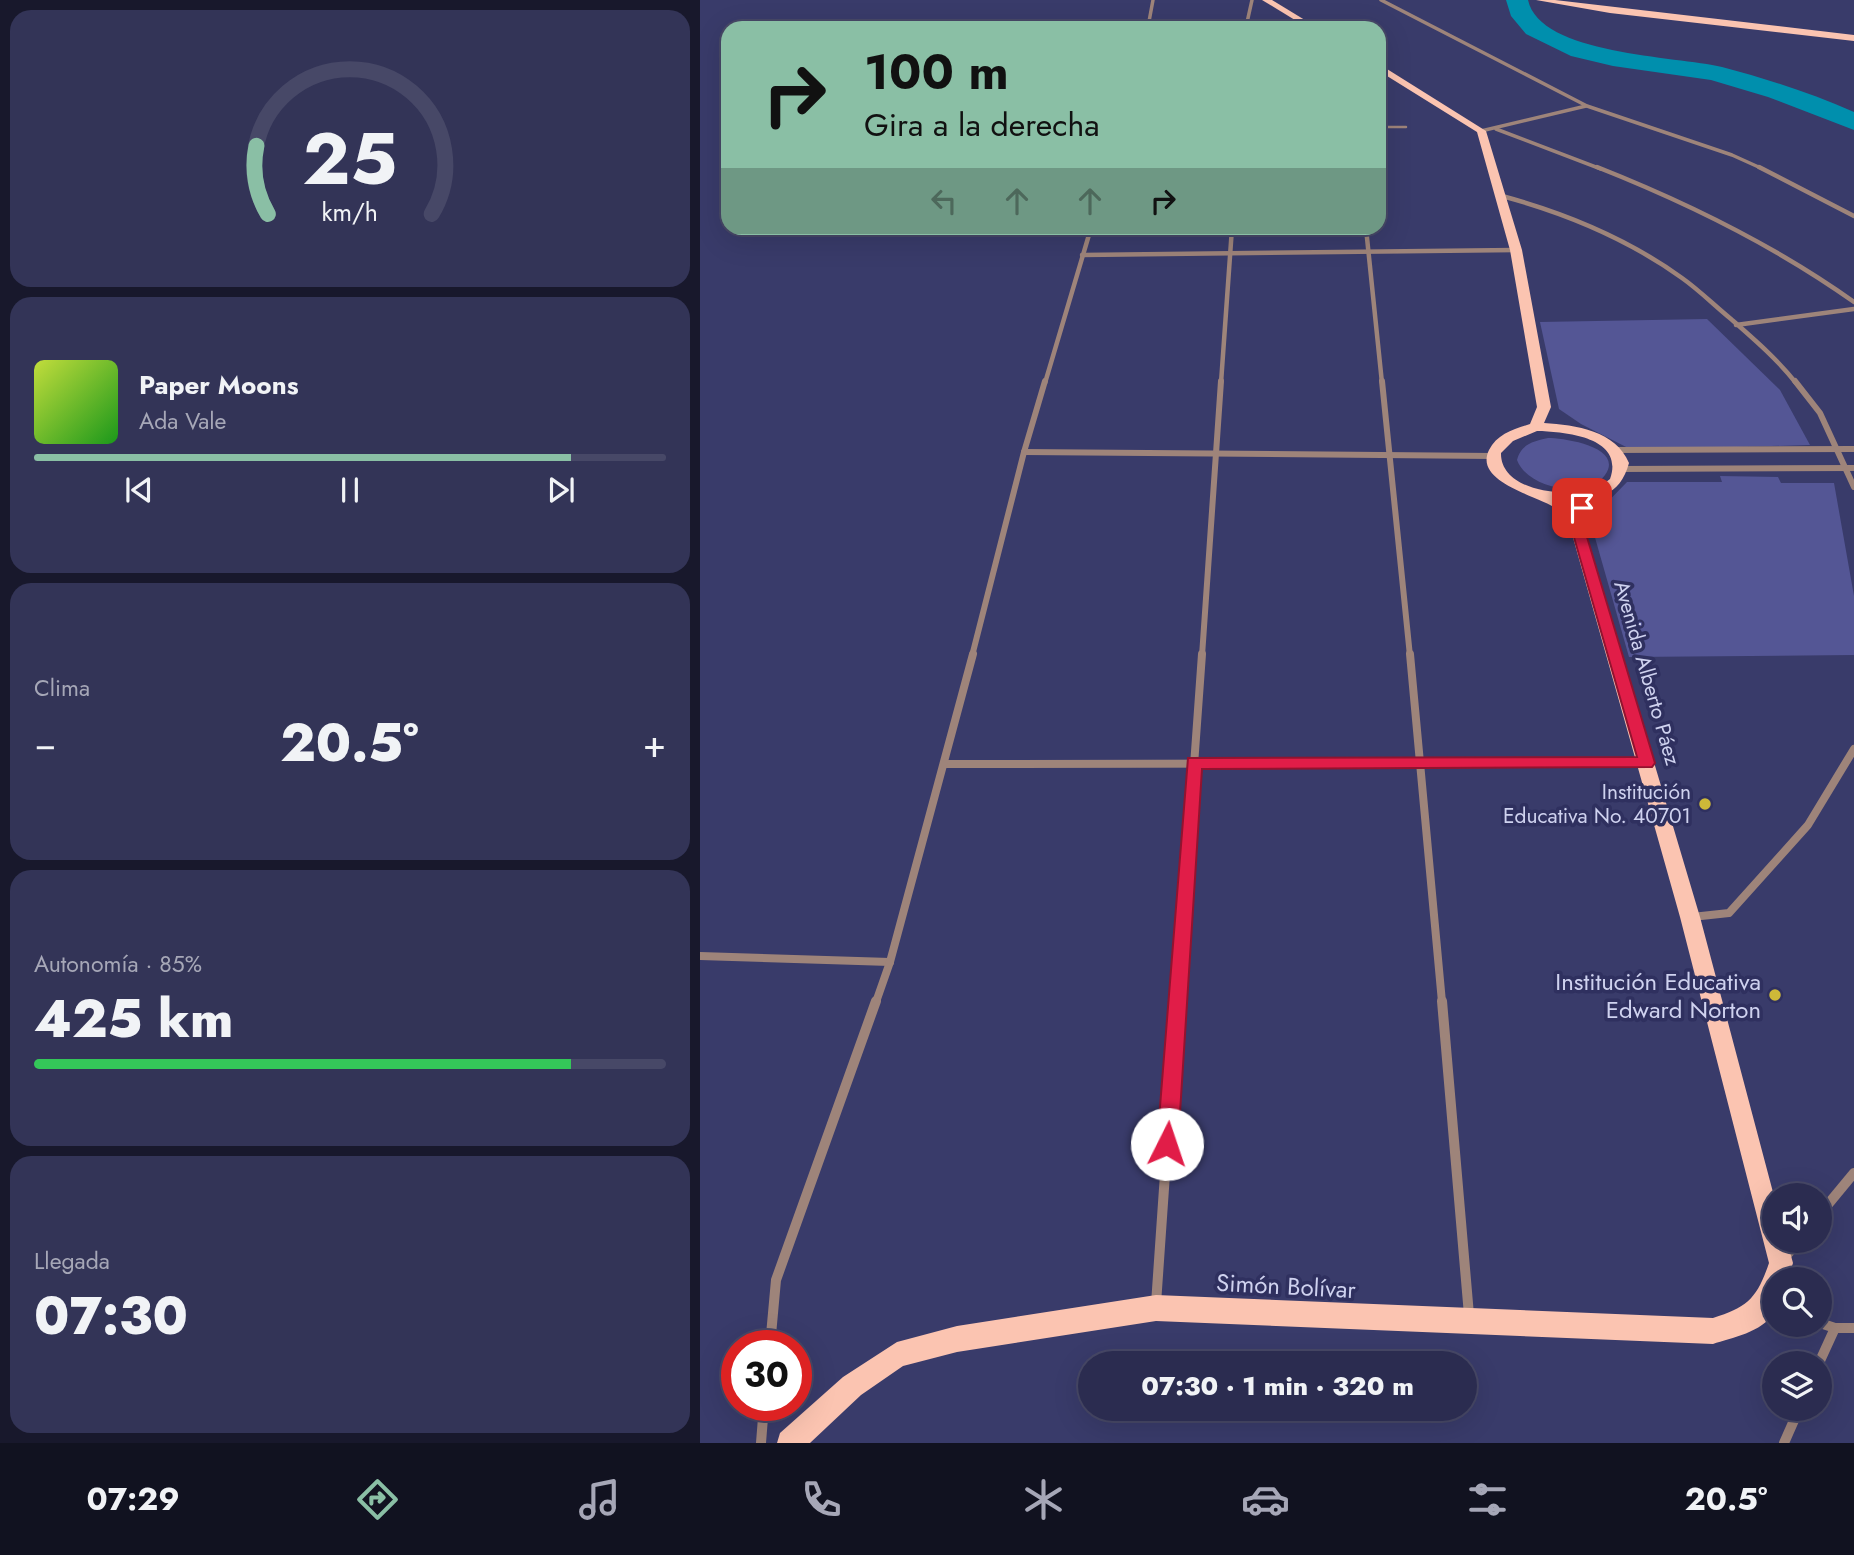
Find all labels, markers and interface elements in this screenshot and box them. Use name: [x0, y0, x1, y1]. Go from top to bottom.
text: 100 m: [864, 37, 1009, 107]
icon: right: [749, 49, 840, 140]
text: Gira a la derecha: [864, 102, 1100, 148]
text: 25: [303, 107, 397, 212]
icon: left: [925, 182, 963, 220]
icon: ahead: [998, 182, 1036, 220]
icon: ahead: [1071, 182, 1109, 220]
icon: right: [1144, 182, 1182, 220]
text: km/h: [322, 194, 378, 230]
text: Paper Moons: [139, 366, 299, 404]
text: Ada Vale: [139, 404, 226, 438]
icon: previous: [120, 471, 158, 509]
icon: pause: [331, 471, 369, 509]
icon: next: [542, 471, 580, 509]
pin: [1552, 478, 1612, 538]
icon: arrive: [1563, 489, 1601, 527]
street label: Avenida Alberto Páez: [1606, 577, 1688, 769]
text: Clima: [34, 671, 90, 705]
text: 20.5°: [280, 705, 419, 781]
text: −: [34, 716, 56, 771]
text: +: [643, 716, 666, 771]
place label: Institución Educativa No. 40701: [1503, 777, 1691, 831]
marker: Institución Educativa No. 40701: [1697, 796, 1713, 812]
text: Autonomía · 85%: [34, 947, 202, 981]
place label: Institución Educativa Edward Norton: [1555, 964, 1761, 1027]
text: 425 km: [34, 981, 233, 1057]
marker: Institución Educativa Edward Norton: [1767, 987, 1783, 1003]
position arrow: [1130, 1107, 1204, 1181]
map controls: [1762, 1183, 1832, 1421]
button: sound: [1762, 1183, 1832, 1253]
text: Llegada: [34, 1244, 110, 1278]
street label: Simón Bolívar: [1215, 1265, 1357, 1307]
button: search: [1762, 1267, 1832, 1337]
text: 07:30: [34, 1278, 188, 1354]
speed limit sign: 30: [721, 1330, 812, 1421]
button: layers: [1762, 1351, 1832, 1421]
text: 07:30 · 1 min · 320 m: [1141, 1367, 1414, 1405]
icon: directions: [353, 1475, 402, 1524]
icon: music: [575, 1475, 624, 1524]
icon: phone: [797, 1475, 846, 1524]
icon: climate: [1019, 1475, 1068, 1524]
icon: car: [1241, 1475, 1290, 1524]
icon: filters: [1463, 1475, 1512, 1524]
text: 07:29: [87, 1476, 180, 1522]
text: 20.5°: [1685, 1476, 1767, 1522]

